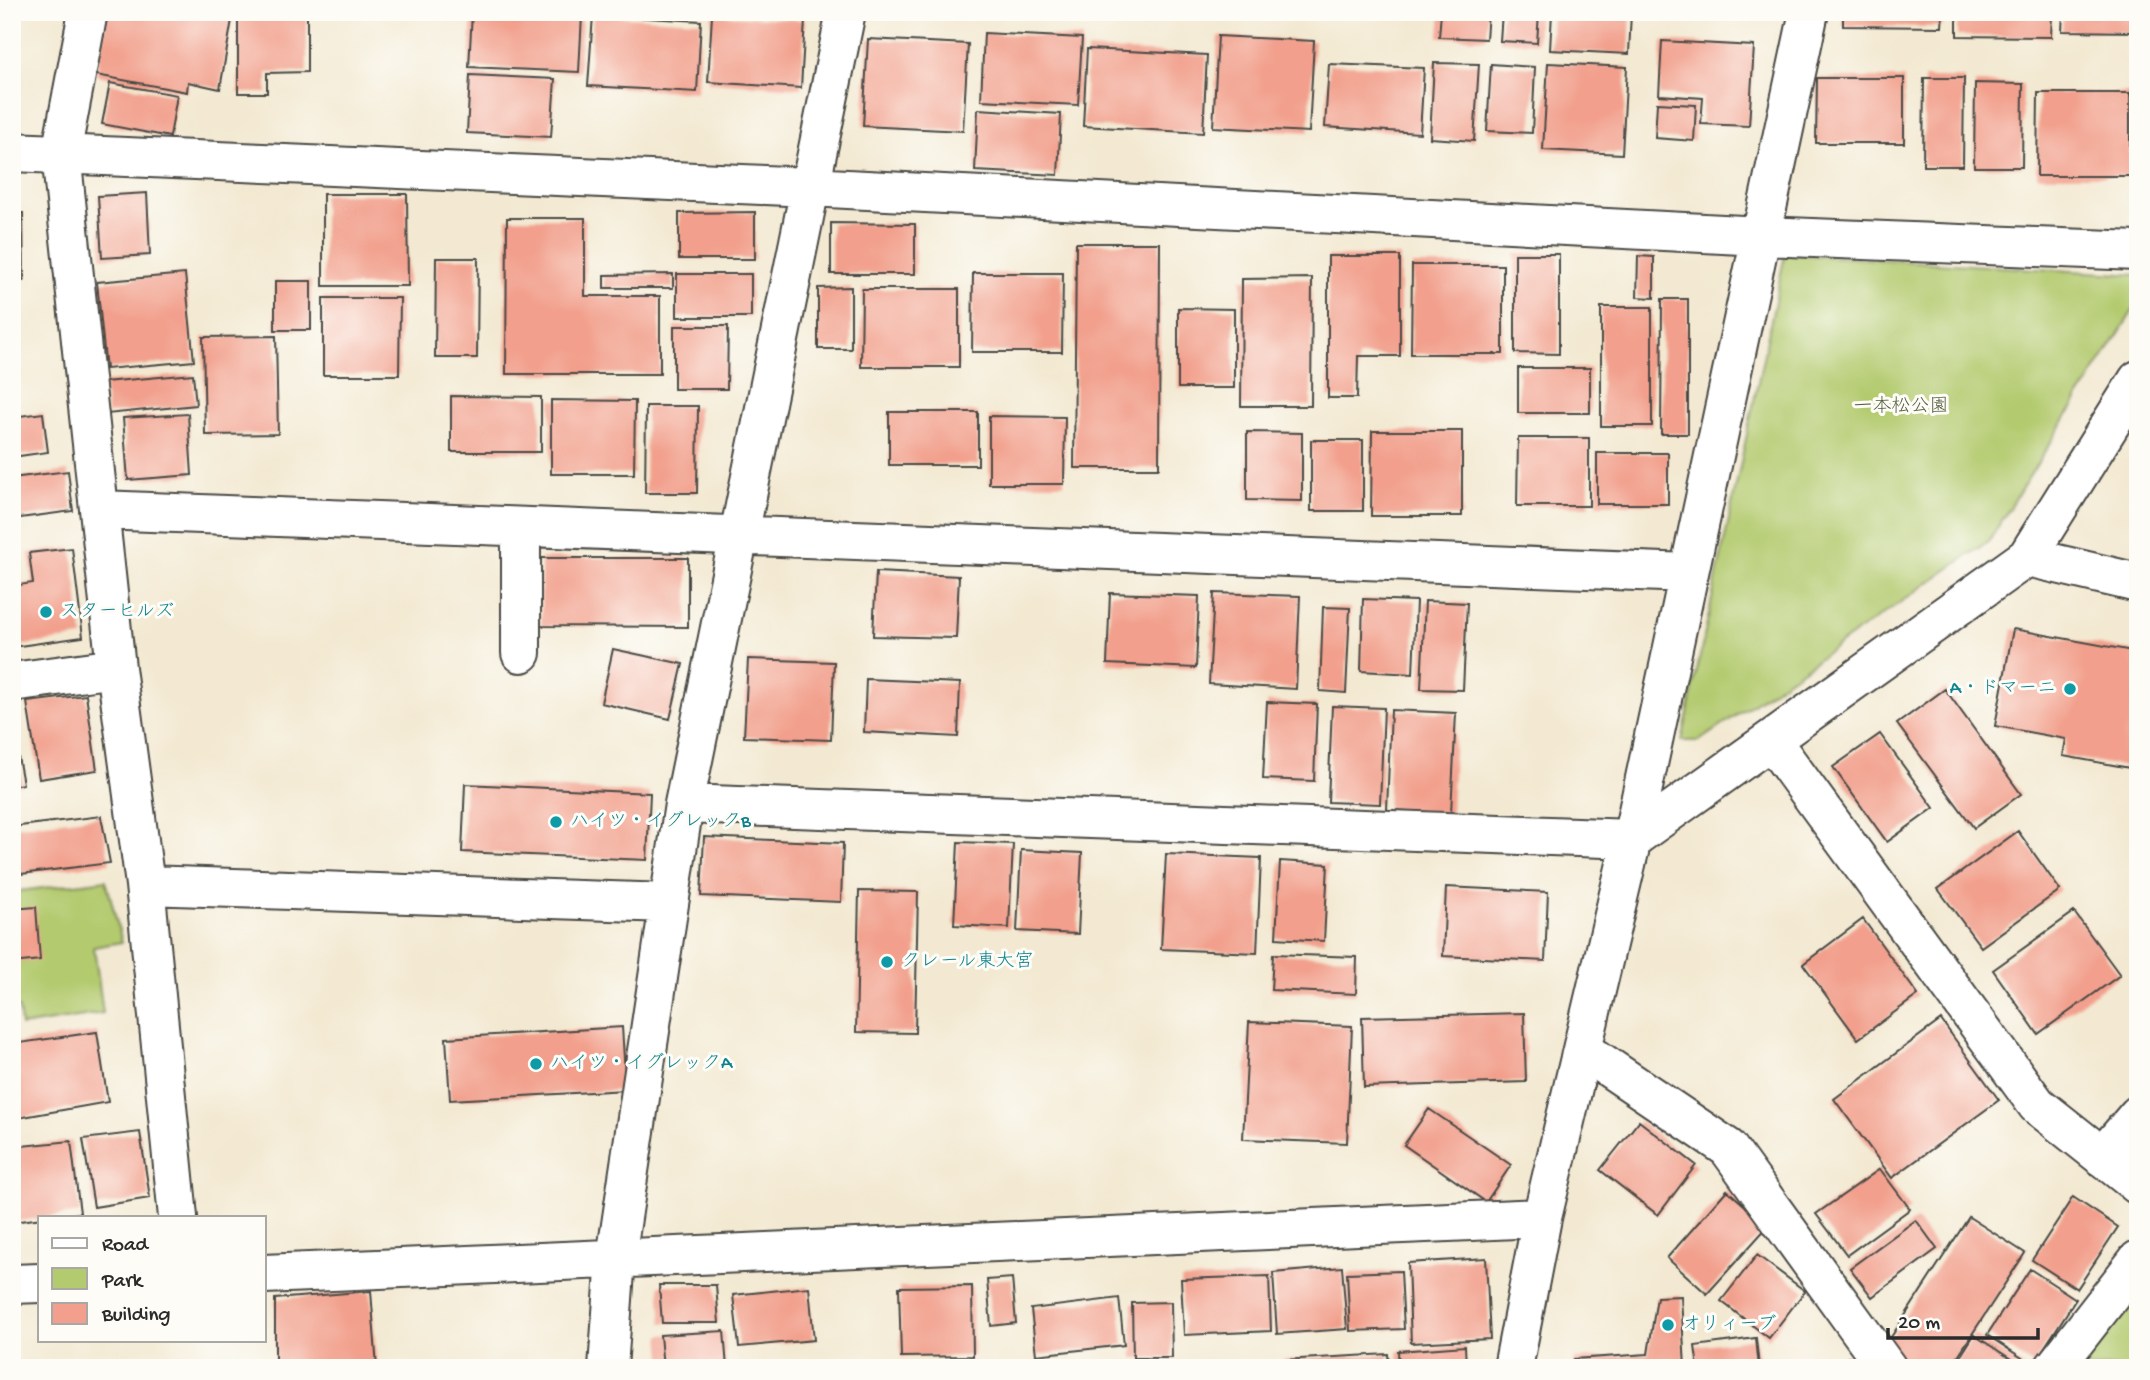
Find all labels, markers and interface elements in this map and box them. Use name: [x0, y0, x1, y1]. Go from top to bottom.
park label: 一本松公園: [1853, 395, 1949, 419]
place label: スターヒルズ: [60, 601, 174, 624]
marker: スターヒルズ: [38, 604, 54, 620]
place label: A・ドマーニ: [1950, 678, 2056, 701]
marker: A・ドマーニ: [2062, 681, 2078, 697]
place label: ハイツ・イグレックB: [570, 810, 752, 834]
marker: ハイツ・イグレックB: [548, 814, 564, 830]
place label: クレール東大宮: [901, 950, 1034, 974]
marker: クレール東大宮: [879, 954, 895, 970]
place label: ハイツ・イグレックA: [550, 1052, 734, 1076]
marker: ハイツ・イグレックA: [528, 1056, 544, 1072]
legend: [38, 1216, 266, 1342]
text: Road: [102, 1234, 150, 1259]
text: Park: [101, 1270, 145, 1295]
scale bar: [1888, 1296, 2038, 1340]
text: Building: [101, 1304, 171, 1329]
text: 20 m: [1898, 1312, 1940, 1337]
place label: オリィーブ: [1682, 1314, 1776, 1337]
marker: オリィーブ: [1660, 1317, 1676, 1333]

